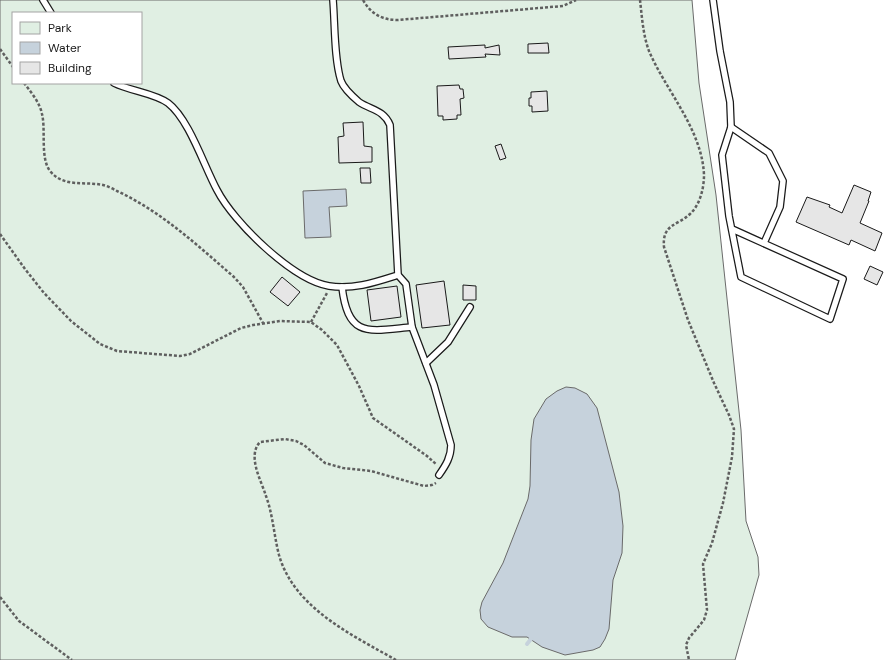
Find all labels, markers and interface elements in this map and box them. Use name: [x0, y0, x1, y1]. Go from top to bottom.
legend: [12, 12, 142, 84]
text: Park: [48, 20, 72, 36]
text: Water: [48, 40, 82, 56]
text: Building: [48, 60, 92, 76]

